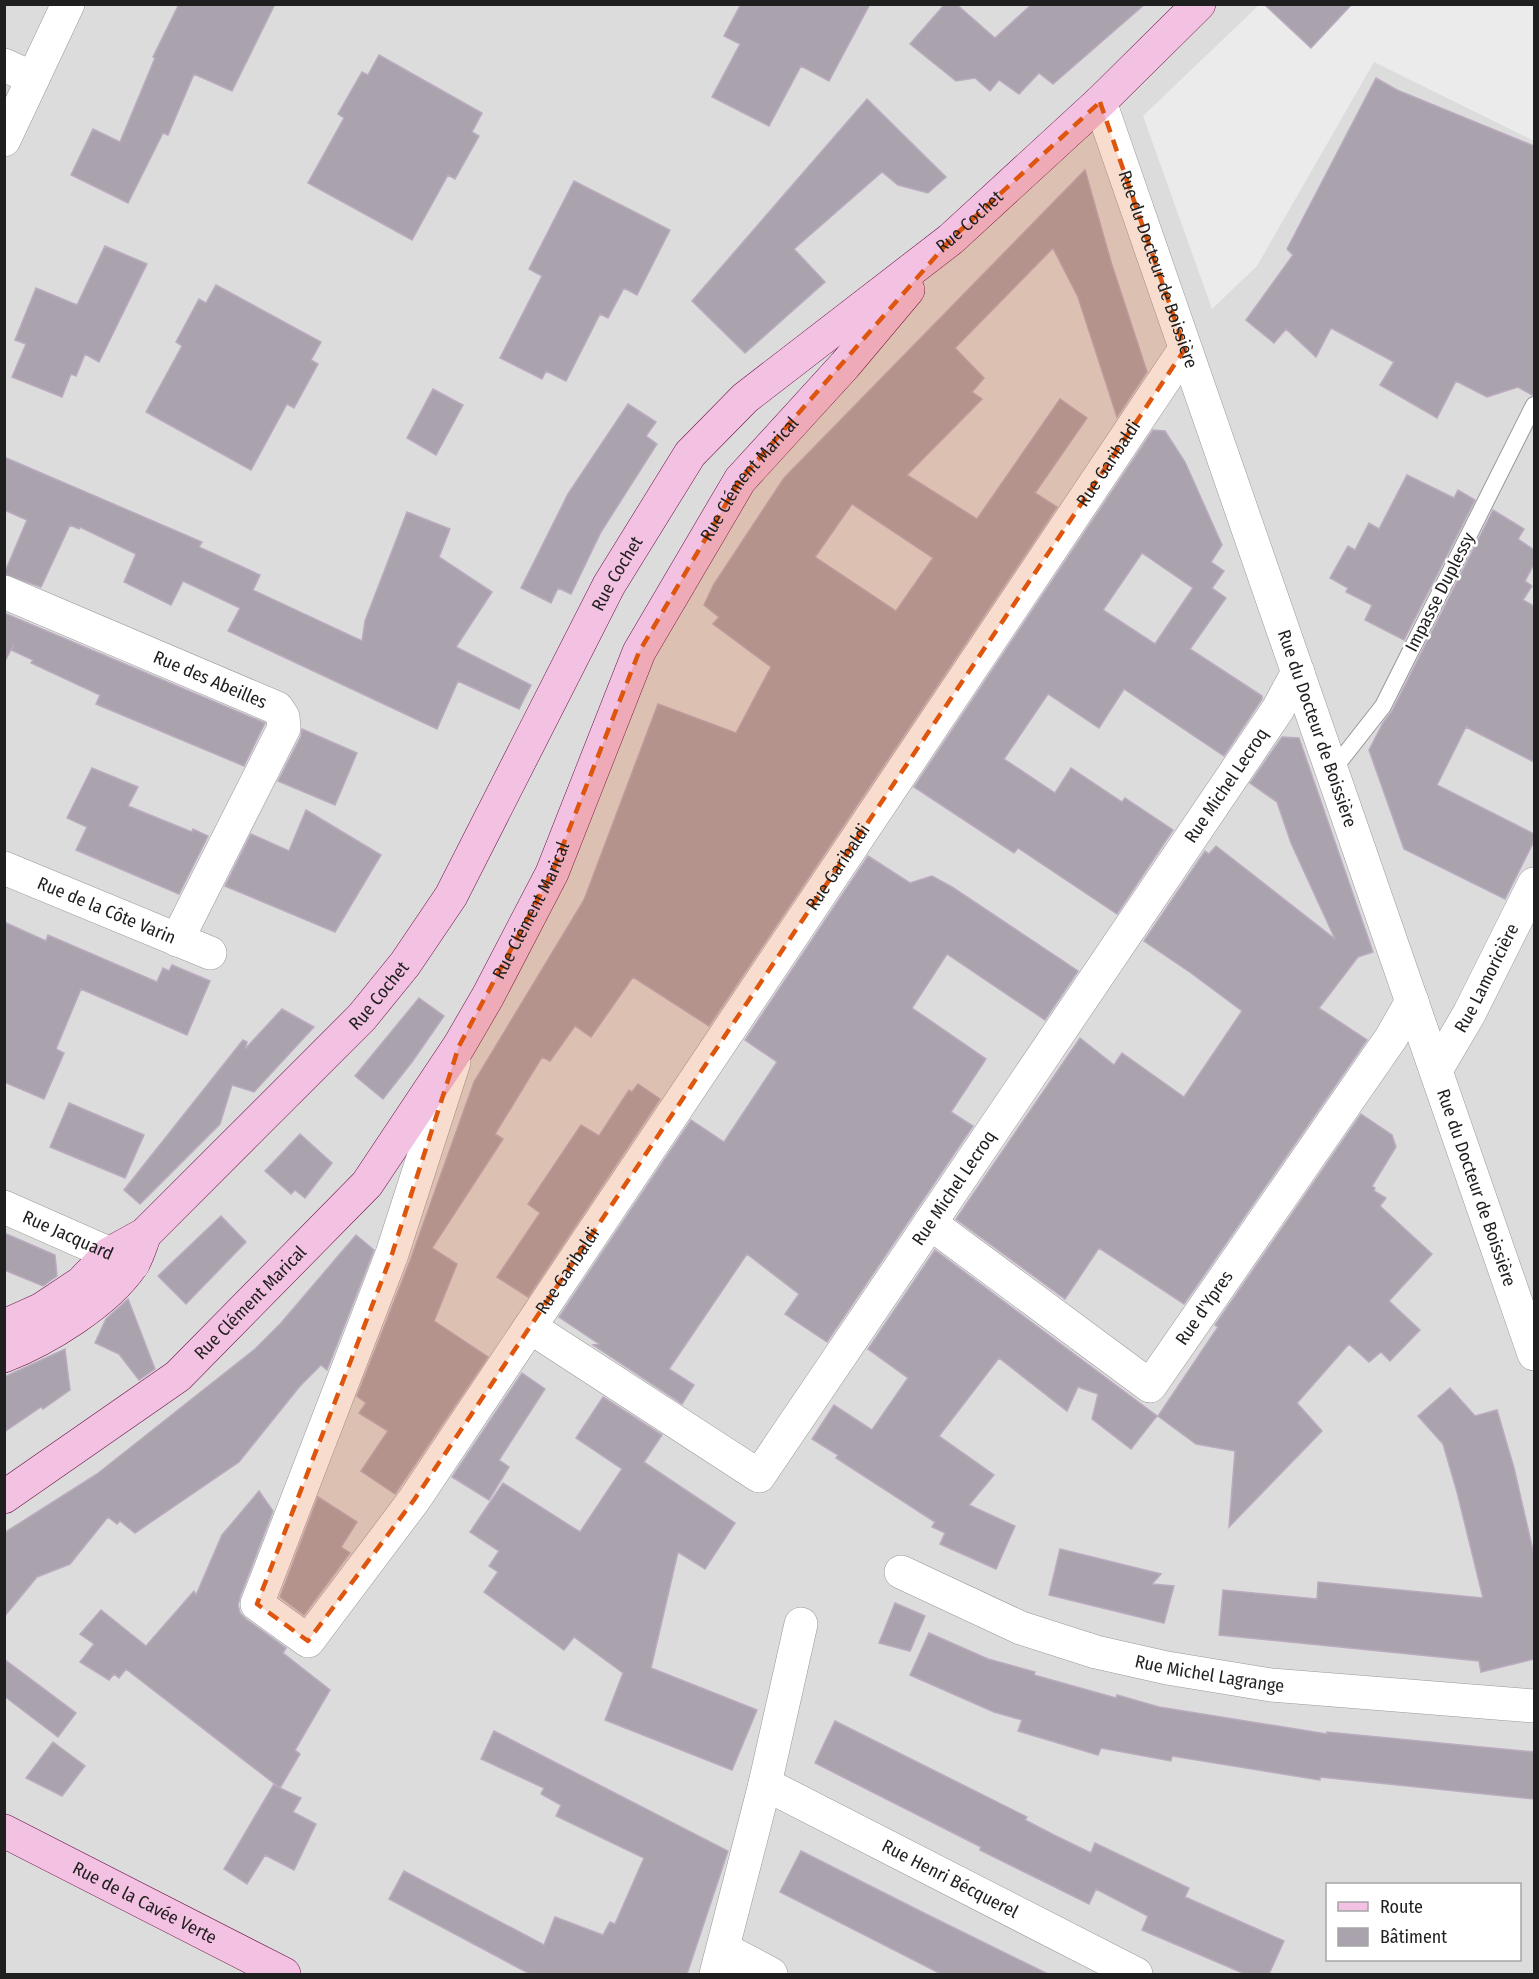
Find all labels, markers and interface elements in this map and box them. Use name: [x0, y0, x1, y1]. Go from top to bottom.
street label: Rue du Docteur de Boissière: [1114, 167, 1202, 371]
street label: Rue Cochet: [932, 186, 1008, 258]
street label: Rue Clément Marical: [696, 412, 803, 545]
street label: Rue Garibaldi: [1072, 416, 1145, 511]
street label: Impasse Duplessy: [1400, 529, 1480, 655]
street label: Rue Cochet: [587, 532, 647, 614]
street label: Rue du Docteur de Boissière: [1273, 627, 1362, 830]
street label: Rue des Abeilles: [150, 646, 271, 714]
street label: Rue Michel Lecroq: [1180, 724, 1273, 847]
street label: Rue Garibaldi: [801, 820, 875, 915]
street label: Rue Clément Marical: [488, 838, 574, 983]
street label: Rue de la Côte Varin: [34, 872, 179, 949]
street label: Rue Lamoricière: [1450, 920, 1523, 1036]
street label: Rue Cochet: [344, 957, 414, 1035]
street label: Rue du Docteur de Boissière: [1432, 1086, 1521, 1290]
street label: Rue Michel Lecroq: [907, 1126, 1001, 1250]
street label: Rue Jacquard: [19, 1206, 117, 1265]
street label: Rue Garibaldi: [531, 1224, 604, 1318]
street label: Rue Clément Marical: [190, 1241, 311, 1364]
street label: Rue d'Ypres: [1171, 1266, 1238, 1349]
street label: Rue Michel Lagrange: [1133, 1650, 1285, 1697]
street label: Rue Henri Bécquerel: [878, 1835, 1022, 1923]
street label: Rue de la Cavée Verte: [69, 1857, 221, 1949]
legend: [1326, 1883, 1521, 1961]
text: Route: [1380, 1896, 1423, 1918]
text: Bâtiment: [1380, 1926, 1447, 1948]

